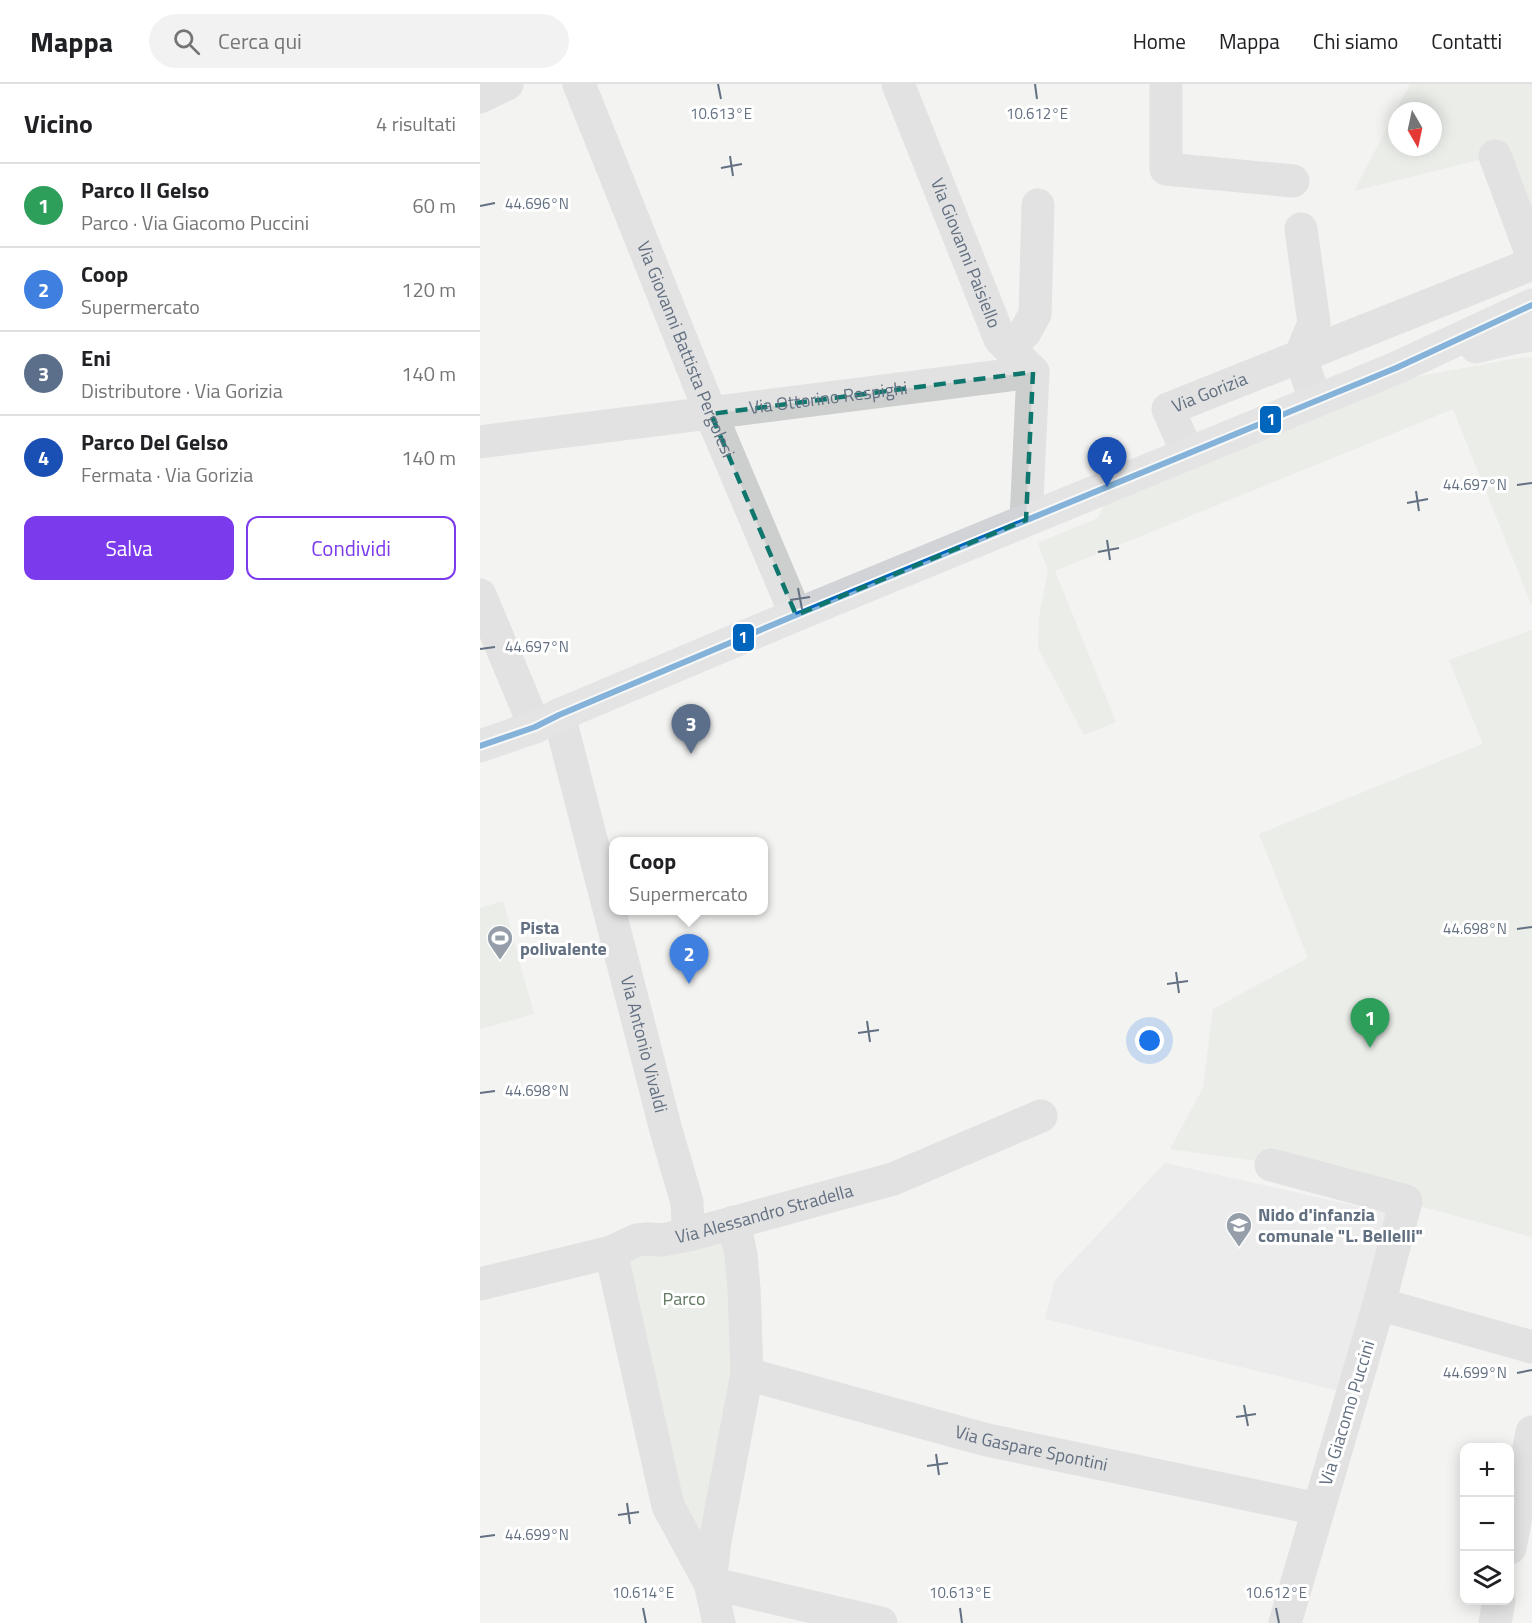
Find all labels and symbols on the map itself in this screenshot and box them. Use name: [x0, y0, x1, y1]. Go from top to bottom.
text: 10.613°E: [690, 102, 752, 125]
text: 10.612°E: [1006, 102, 1068, 125]
north arrow: [1388, 102, 1442, 156]
street label: Via Giovanni Paisiello: [924, 174, 1008, 332]
text: 44.696°N: [505, 192, 569, 215]
street label: Via Giovanni Battista Pergolesi: [630, 237, 742, 462]
street label: Via Gorizia: [1168, 365, 1251, 419]
street label: Via Ottorino Respighi: [747, 374, 909, 421]
line badge: 1: [1259, 405, 1282, 434]
text: 1: [1267, 407, 1275, 431]
pin: 4: [1088, 438, 1126, 487]
text: 44.697°N: [1443, 473, 1507, 496]
line badge: 1: [732, 623, 755, 652]
text: 1: [739, 625, 747, 649]
text: 44.697°N: [505, 635, 569, 658]
pin: 3: [672, 704, 710, 754]
place label: Pista polivalente: [520, 914, 607, 962]
text: 44.698°N: [1443, 917, 1507, 940]
sports icon: Pista polivalente: [485, 923, 515, 961]
pin: 2: [670, 934, 708, 984]
street label: Via Antonio Vivaldi: [614, 973, 675, 1115]
pin: 1: [1350, 998, 1390, 1048]
your location: [1135, 1026, 1164, 1055]
text: 44.698°N: [505, 1079, 569, 1102]
street label: Via Alessandro Stradella: [673, 1177, 856, 1250]
place label: Nido d'infanzia comunale "L. Bellelli": [1258, 1201, 1423, 1249]
school or university icon: Nido d'infanzia comunale "L. Bellelli": [1224, 1210, 1254, 1248]
park label: Parco: [663, 1285, 705, 1312]
street label: Via Giacomo Puccini: [1312, 1337, 1381, 1489]
text: 44.699°N: [1443, 1361, 1507, 1384]
street label: Via Gaspare Spontini: [952, 1418, 1110, 1478]
text: 44.699°N: [505, 1523, 569, 1546]
text: 10.614°E: [612, 1581, 674, 1604]
text: 10.613°E: [929, 1581, 991, 1604]
text: 10.612°E: [1245, 1581, 1307, 1604]

